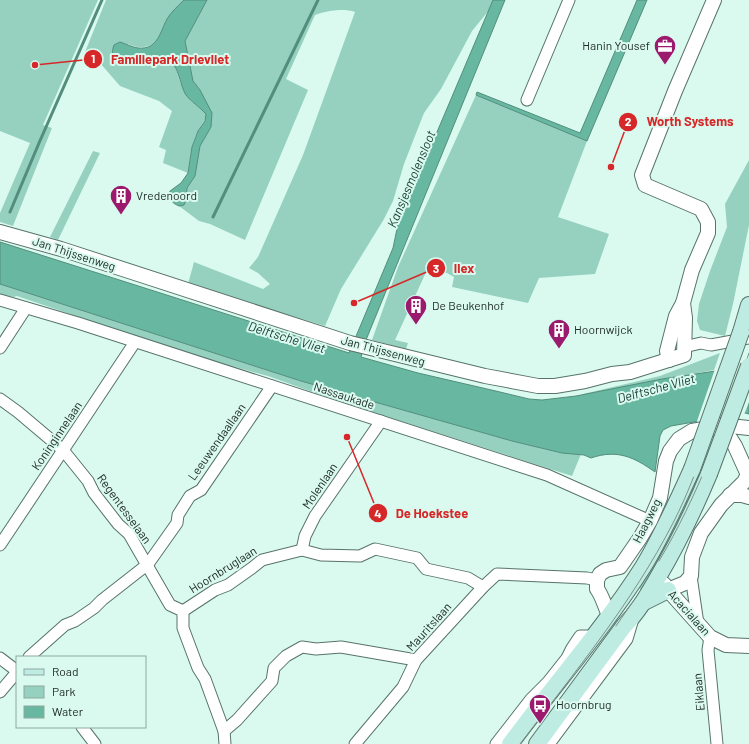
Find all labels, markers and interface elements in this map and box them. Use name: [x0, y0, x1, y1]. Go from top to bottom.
office icon: Hanin Yousef: [652, 33, 678, 66]
place label: Hanin Yousef: [582, 38, 650, 52]
callout: Familiepark Drievliet: [83, 47, 237, 72]
text: 1: [91, 51, 95, 65]
text: Familiepark Drievliet: [111, 51, 229, 67]
callout: Worth Systems: [618, 109, 741, 134]
text: Worth Systems: [646, 113, 734, 129]
text: 2: [625, 114, 632, 128]
water label: Kansjesmolensloot: [383, 128, 439, 230]
building icon: Vredenoord: [108, 183, 134, 216]
place label: Vredenoord: [136, 188, 197, 202]
street label: Jan Thijssenweg: [31, 233, 118, 273]
callout: Ilex: [426, 256, 482, 281]
text: Ilex: [454, 260, 474, 276]
text: 3: [433, 261, 439, 275]
building icon: De Beukenhof: [403, 293, 429, 326]
place label: De Beukenhof: [432, 298, 504, 312]
building icon: Hoornwijck: [546, 317, 572, 350]
water label: Delftsche Vliet: [246, 318, 328, 356]
place label: Hoornwijck: [574, 322, 633, 336]
street label: Jan Thijssenweg: [340, 332, 427, 368]
water label: Delftsche Vliet: [615, 370, 697, 406]
street label: Nassaukade: [312, 379, 377, 411]
street label: Koninginnelaan: [28, 398, 84, 472]
street label: Leeuwendaallaan: [185, 400, 248, 482]
street label: Molenlaan: [299, 460, 340, 511]
street label: Regentesselaan: [95, 471, 155, 546]
street label: Haagweg: [629, 496, 663, 545]
callout: De Hoekstee: [368, 501, 477, 526]
text: De Hoekstee: [396, 505, 468, 521]
text: 4: [374, 506, 382, 520]
street label: Hoornbruglaan: [186, 543, 259, 595]
street label: Acacialaan: [666, 587, 714, 638]
street label: Mauritslaan: [403, 599, 454, 653]
legend: [16, 656, 146, 728]
text: Road: [52, 664, 79, 678]
street label: Eiklaan: [689, 673, 707, 712]
text: Park: [52, 684, 76, 698]
bus stop icon: Hoornbrug: [527, 692, 553, 725]
place label: Hoornbrug: [556, 697, 612, 711]
text: Water: [52, 704, 84, 718]

